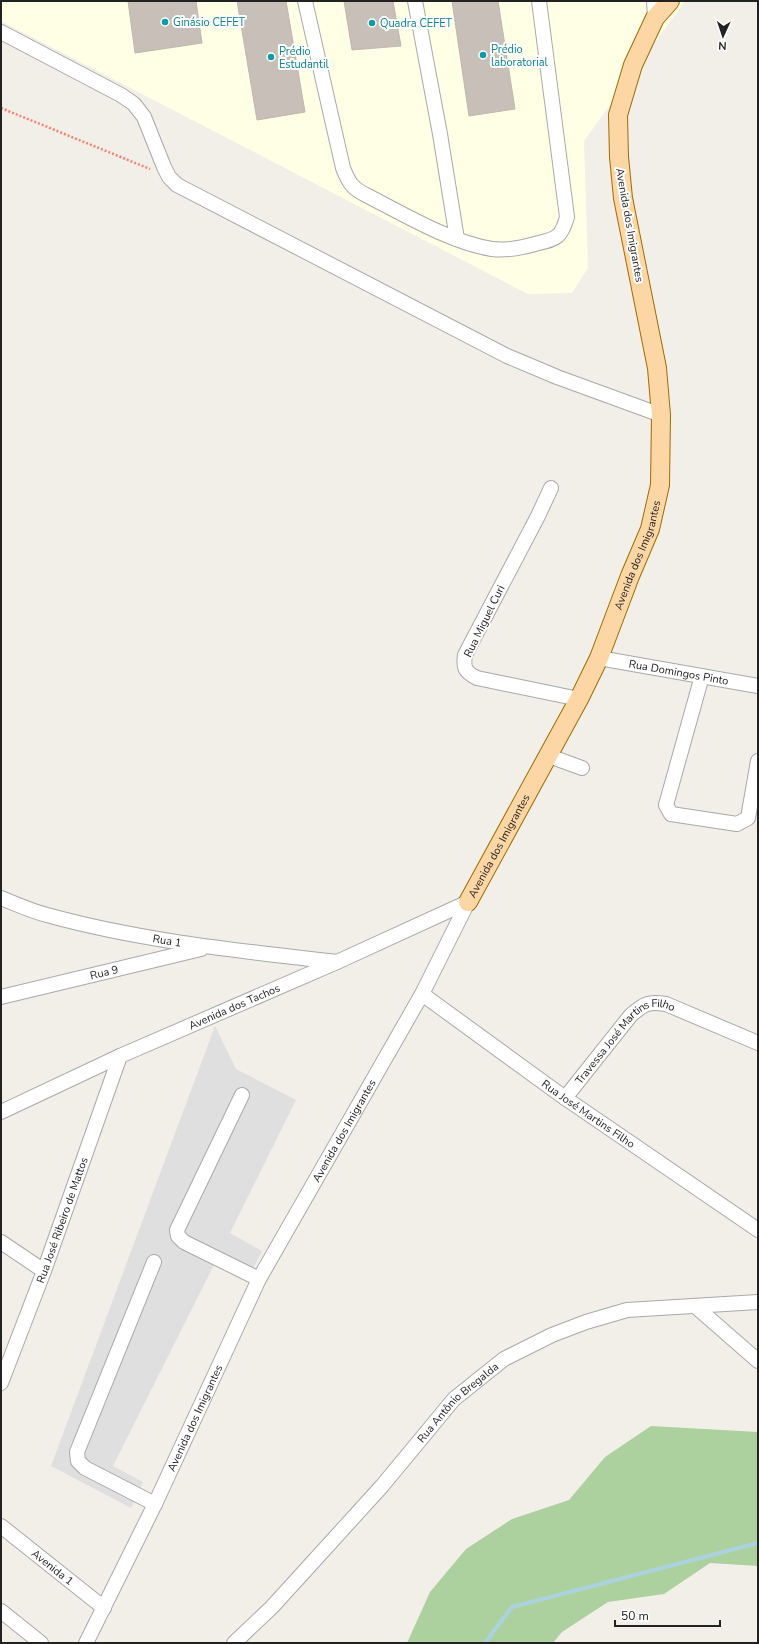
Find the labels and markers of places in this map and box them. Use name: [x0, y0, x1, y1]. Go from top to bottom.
place label: Ginásio CEFET: [173, 15, 246, 30]
place label: Quadra CEFET: [380, 16, 453, 31]
marker: Ginásio CEFET: [160, 17, 170, 27]
marker: Quadra CEFET: [367, 18, 377, 28]
place label: Prédio laboratorial: [491, 42, 549, 70]
place label: Prédio Estudantil: [279, 44, 329, 72]
marker: Prédio laboratorial: [478, 50, 488, 60]
marker: Prédio Estudantil: [266, 52, 276, 62]

